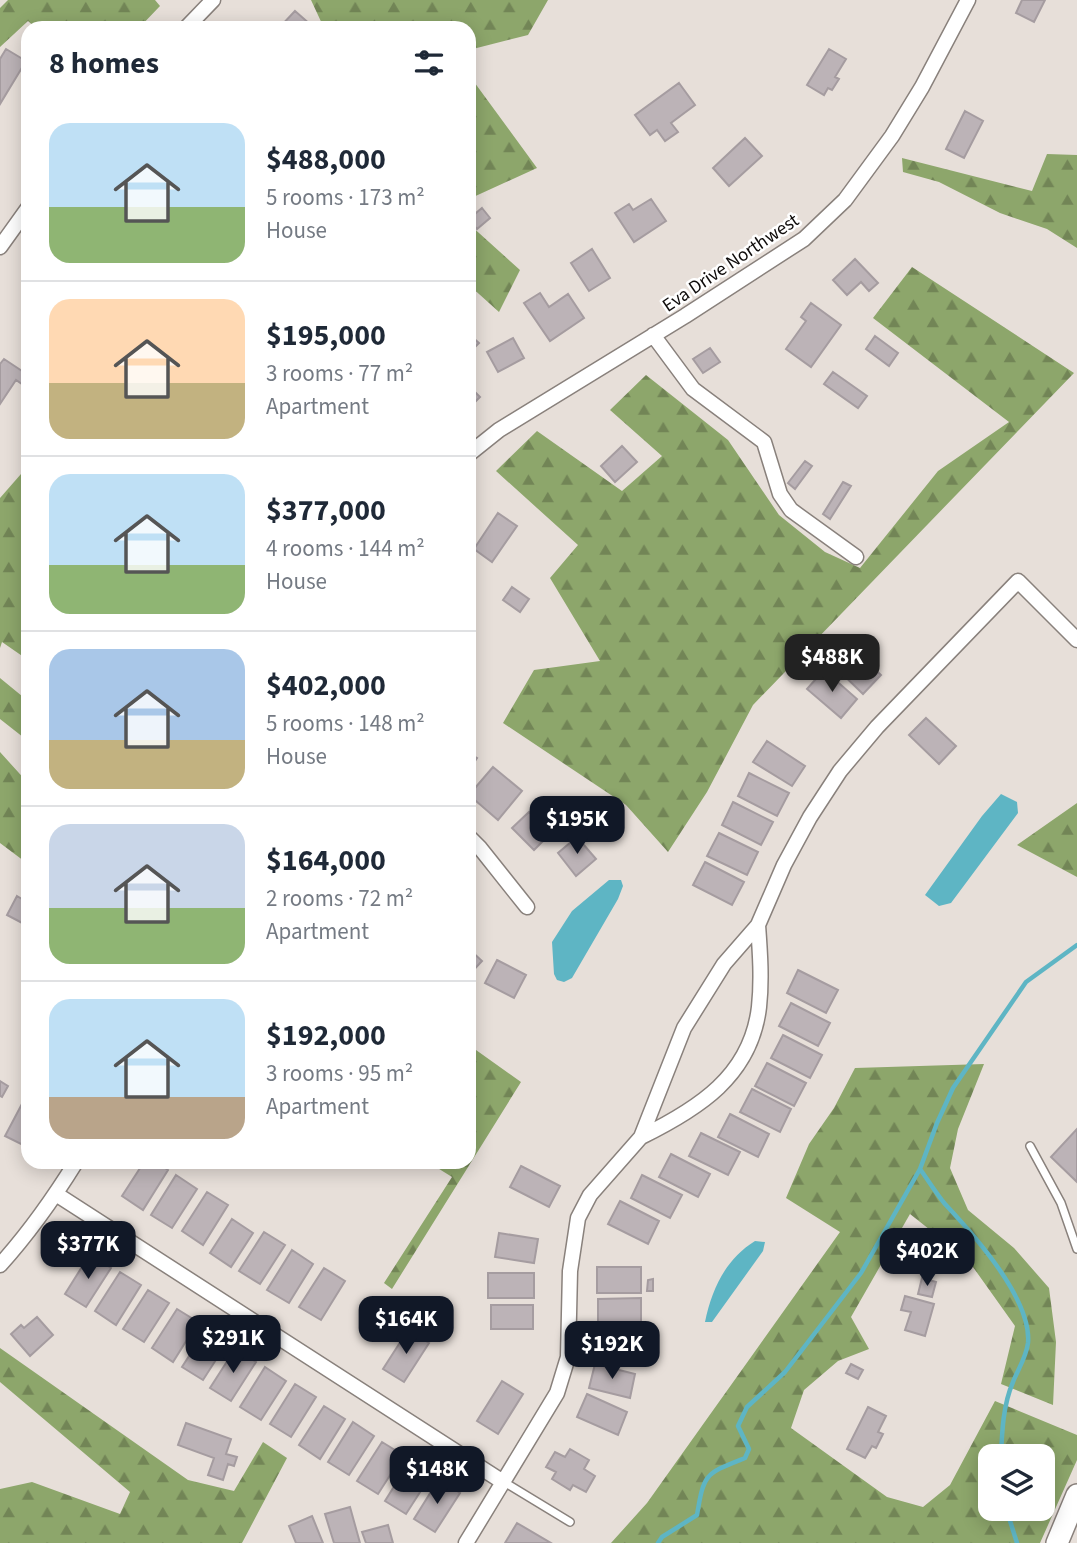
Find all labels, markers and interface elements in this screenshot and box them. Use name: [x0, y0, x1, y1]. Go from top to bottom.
text: 8 homes: [49, 42, 159, 85]
icon: filters: [410, 44, 448, 82]
text: $488,000: [266, 138, 386, 181]
icon: home: [105, 151, 189, 235]
text: 5 rooms · 173 m²: [266, 181, 425, 214]
street label: Eva Drive Northwest: [657, 207, 805, 319]
text: House: [266, 214, 327, 247]
text: $195,000: [266, 314, 386, 357]
icon: home: [105, 327, 189, 411]
text: 3 rooms · 77 m²: [266, 357, 413, 390]
text: Apartment: [266, 390, 369, 423]
text: $377,000: [266, 489, 386, 532]
icon: home: [105, 502, 189, 586]
text: 4 rooms · 144 m²: [266, 532, 425, 565]
text: House: [266, 565, 327, 598]
pin: $488K: [783, 634, 881, 694]
text: $488K: [801, 640, 863, 673]
text: $402,000: [266, 664, 386, 707]
icon: home: [105, 677, 189, 761]
text: 5 rooms · 148 m²: [266, 707, 425, 740]
text: House: [266, 740, 327, 773]
pin: $195K: [528, 796, 626, 856]
text: $195K: [546, 802, 608, 835]
text: $164,000: [266, 839, 386, 882]
icon: home: [105, 852, 189, 936]
text: 2 rooms · 72 m²: [266, 882, 413, 915]
text: Apartment: [266, 915, 369, 948]
text: $192,000: [266, 1014, 386, 1057]
icon: home: [105, 1027, 189, 1111]
text: 3 rooms · 95 m²: [266, 1057, 413, 1090]
text: Apartment: [266, 1090, 369, 1123]
pin: $377K: [39, 1222, 137, 1281]
text: $377K: [57, 1227, 119, 1260]
pin: $402K: [878, 1228, 976, 1288]
text: $402K: [896, 1234, 958, 1267]
pin: $164K: [357, 1296, 455, 1356]
text: $164K: [375, 1302, 437, 1335]
pin: $291K: [184, 1316, 282, 1375]
text: $291K: [202, 1321, 264, 1354]
pin: $192K: [563, 1322, 661, 1381]
text: $192K: [581, 1327, 643, 1360]
map controls: [978, 1444, 1055, 1521]
button: layers: [978, 1444, 1055, 1521]
pin: $148K: [388, 1446, 486, 1506]
text: $148K: [406, 1452, 468, 1485]

